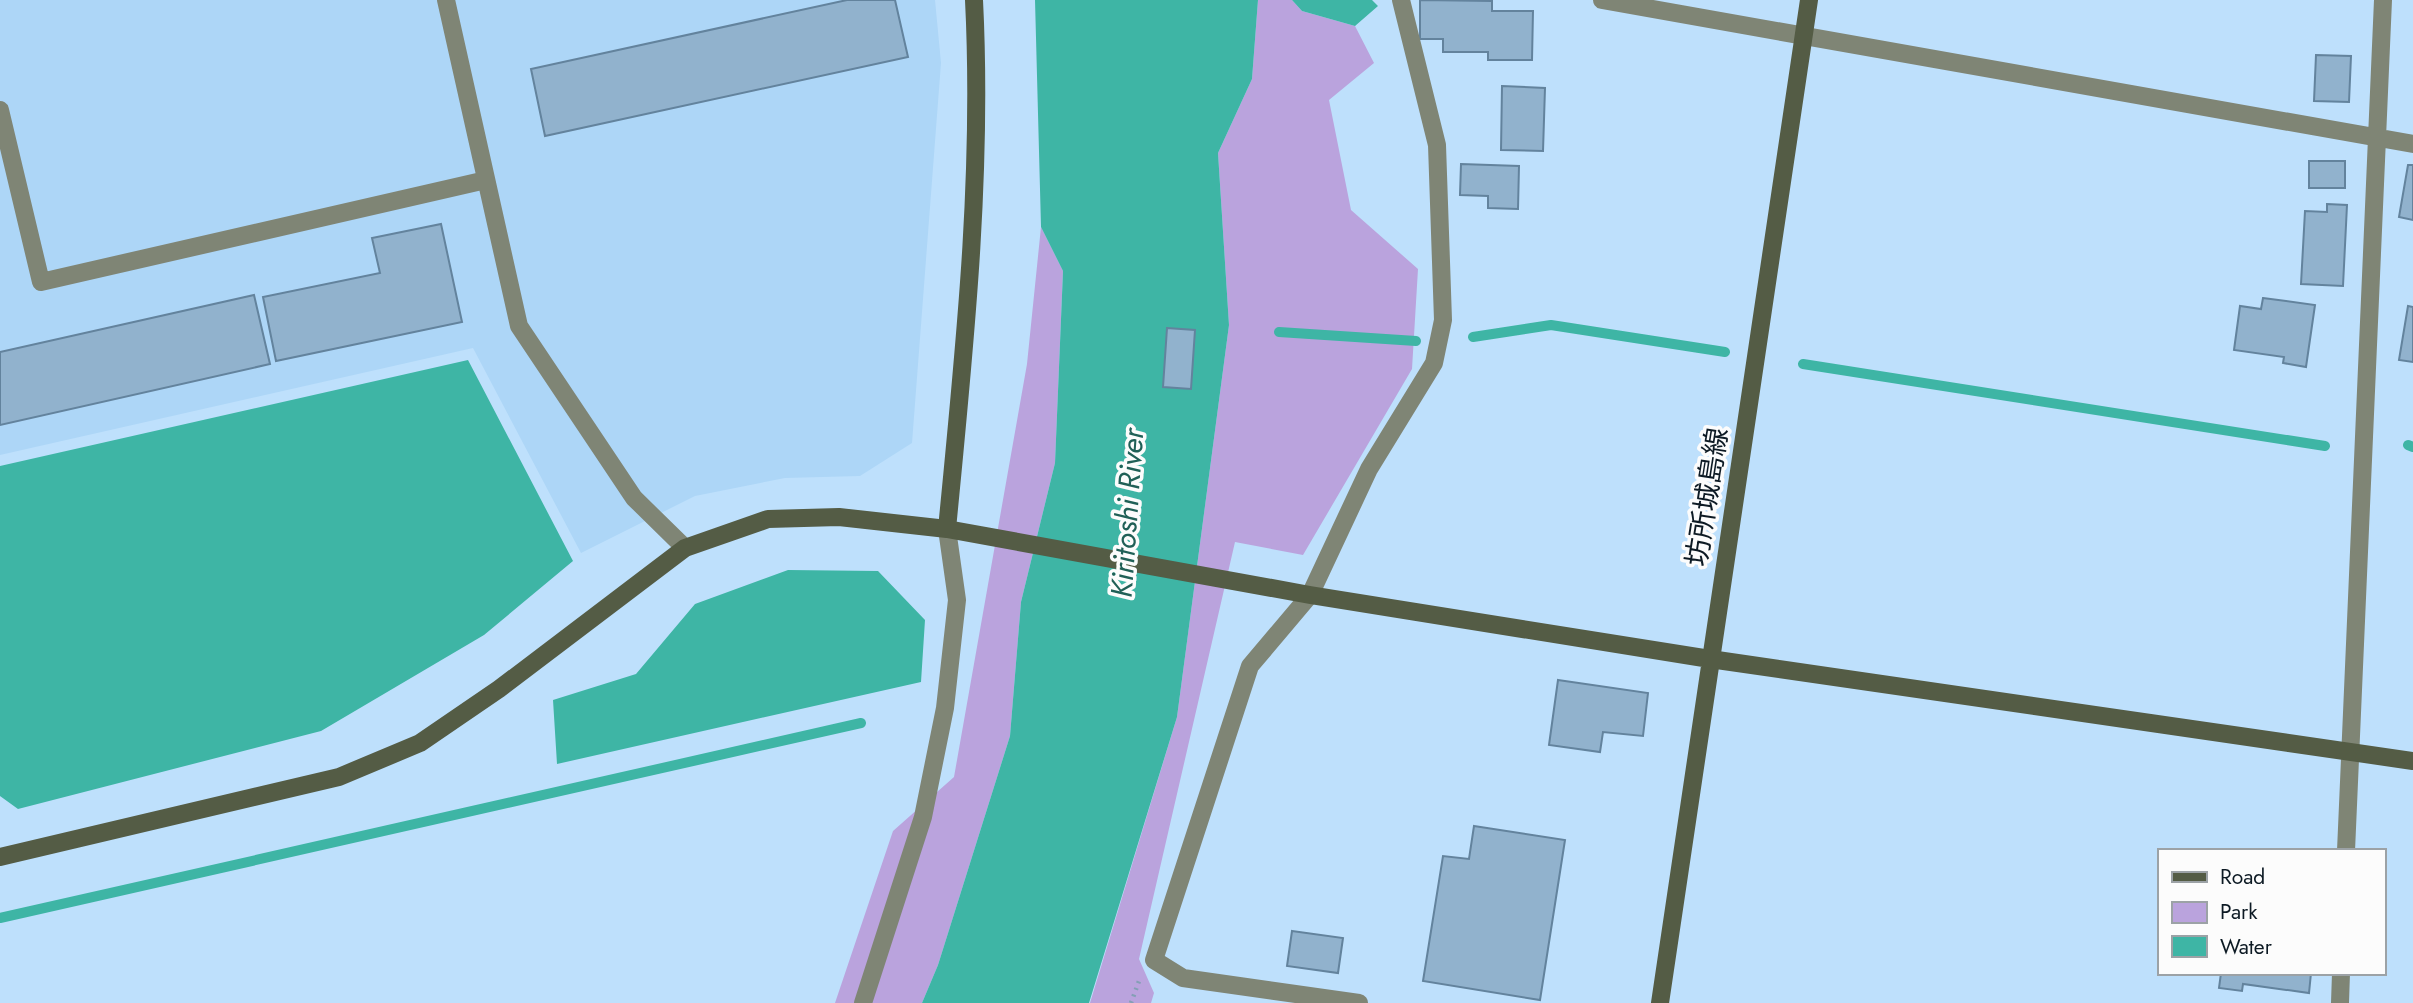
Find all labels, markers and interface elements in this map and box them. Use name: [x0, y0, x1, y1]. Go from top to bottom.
water label: Kiritoshi River: [1100, 425, 1154, 599]
street label: 坊所城島線: [1676, 425, 1738, 569]
legend: [2158, 849, 2385, 975]
text: Road: [2220, 862, 2265, 892]
text: Park: [2220, 897, 2258, 927]
text: Water: [2220, 932, 2273, 962]

